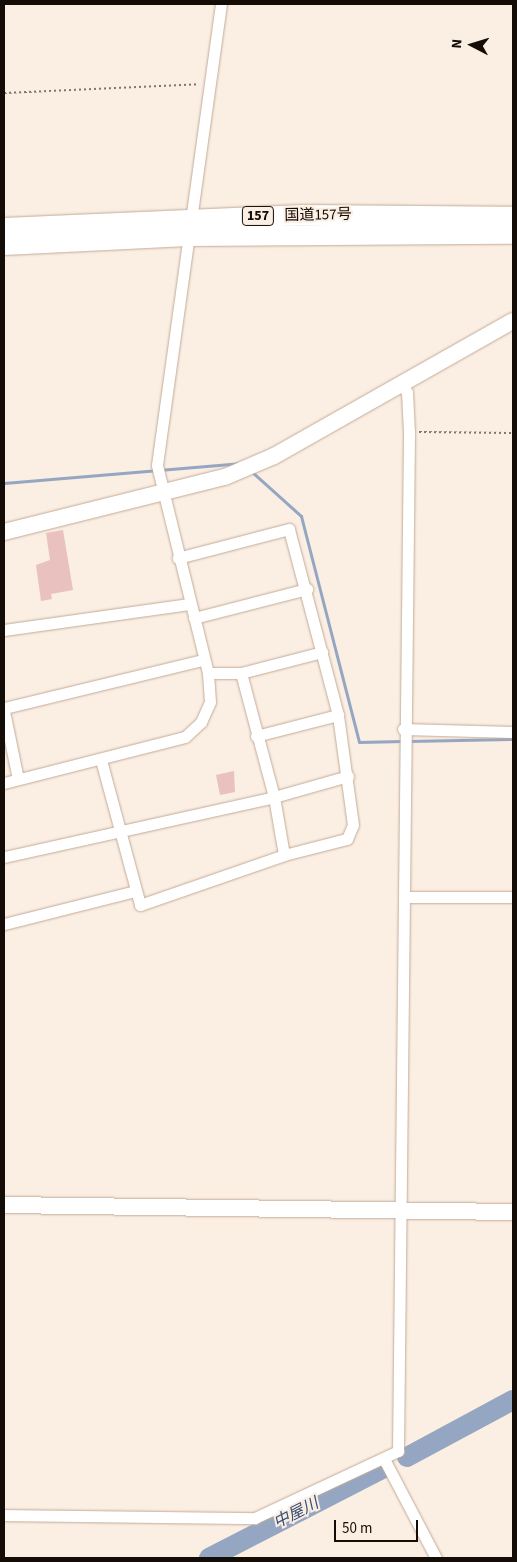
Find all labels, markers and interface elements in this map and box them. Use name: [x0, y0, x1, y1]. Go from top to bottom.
north arrow: [447, 20, 497, 70]
text: N: [447, 38, 467, 49]
road number: 157: [242, 205, 274, 228]
street label: 国道157号: [284, 205, 352, 225]
water label: 中屋川: [270, 1494, 322, 1532]
scale bar: [337, 1510, 421, 1542]
text: 50 m: [342, 1518, 372, 1539]

